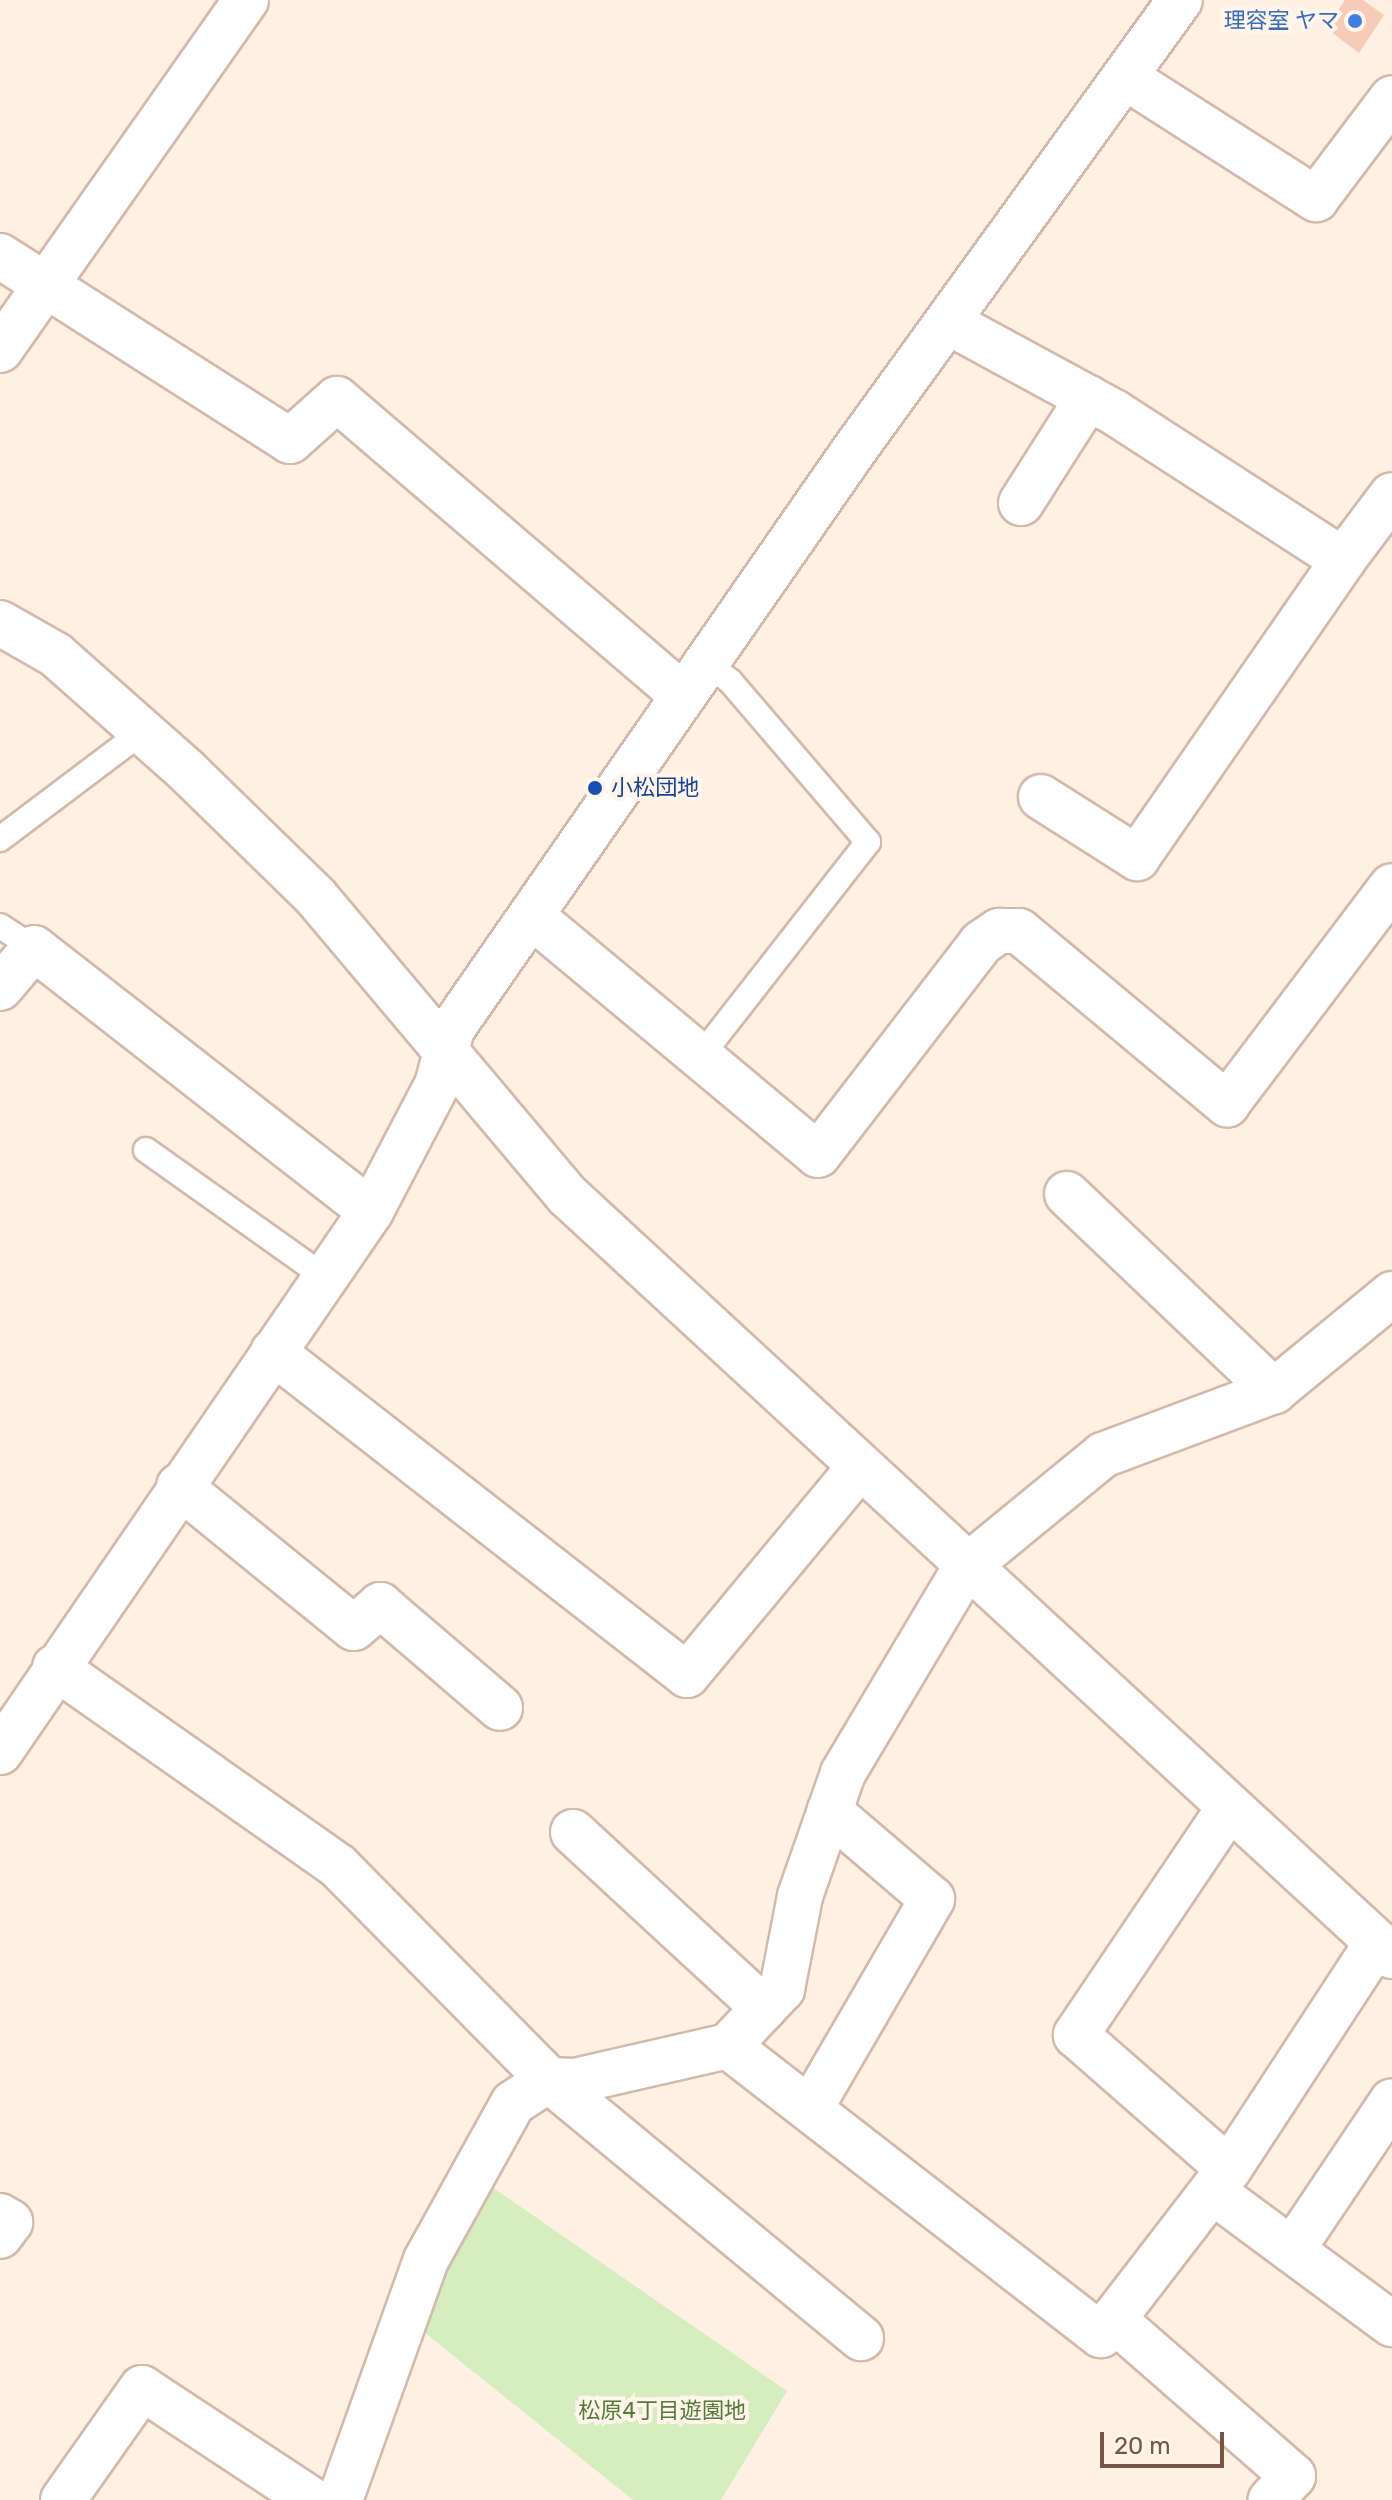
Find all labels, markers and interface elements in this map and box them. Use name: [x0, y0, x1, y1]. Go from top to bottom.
place label: 理容室 ヤマ: [1224, 8, 1339, 34]
marker: 理容室 ヤマ: [1346, 12, 1364, 30]
place label: 小松団地: [611, 775, 699, 801]
marker: 小松団地: [586, 779, 604, 797]
park label: 松原4丁目遊園地: [578, 2398, 746, 2424]
scale bar: [1104, 2416, 1228, 2466]
text: 20 m: [1114, 2432, 1171, 2460]

